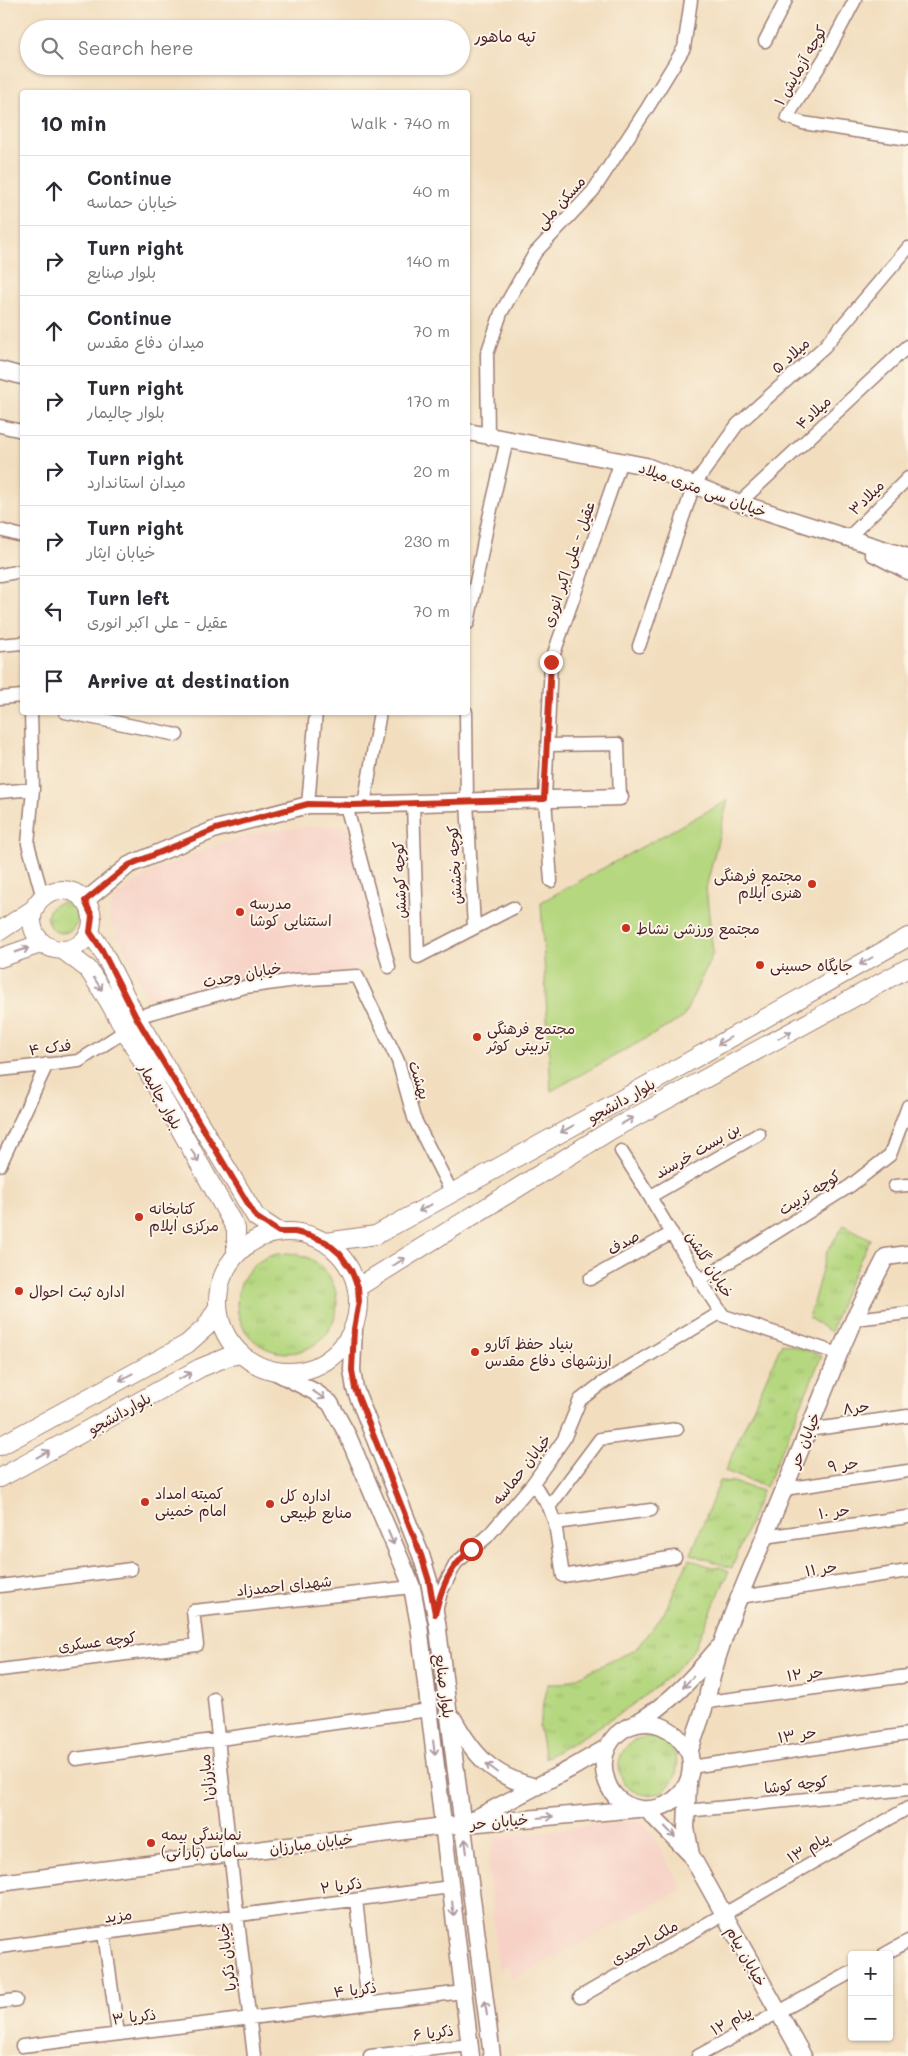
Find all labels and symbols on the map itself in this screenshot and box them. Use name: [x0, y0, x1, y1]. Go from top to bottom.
street label: ۱ کوچه آزمایش: [769, 21, 832, 109]
district label: تپه ماهور: [473, 25, 536, 47]
street label: مسکن ملی: [531, 171, 590, 234]
street label: میلاد ۵: [767, 332, 813, 378]
street label: میلاد۴: [791, 391, 835, 433]
street label: خیابان سی متری میلاد: [636, 457, 770, 522]
street label: میلاد۳: [844, 475, 888, 519]
street label: عقیل - علی اکبر انوری: [537, 498, 600, 630]
route end: [540, 651, 563, 674]
street label: کوچه بخشش: [442, 825, 467, 905]
street label: کوچه کوشش: [388, 841, 411, 919]
place label: مجتمع فرهنگی هنری ایلام: [714, 865, 802, 904]
marker: مجتمع فرهنگی هنری ایلام: [806, 878, 818, 890]
place label: مدرسه استثنایی کوشا: [250, 893, 332, 931]
marker: مدرسه استثنایی کوشا: [234, 906, 246, 918]
place label: مجتمع ورزشی نشاط: [636, 918, 760, 940]
marker: مجتمع ورزشی نشاط: [620, 922, 632, 934]
one-way arrow: [13, 945, 29, 955]
place label: جایگاه حسینی: [770, 955, 853, 976]
one-way arrow: [858, 956, 873, 966]
street label: خیابان وحدت: [201, 957, 283, 991]
marker: جایگاه حسینی: [754, 959, 766, 971]
one-way arrow: [93, 976, 103, 990]
place label: مجتمع فرهنگی تربیتی کوثر: [485, 1018, 575, 1056]
one-way arrow: [777, 1030, 792, 1040]
marker: مجتمع فرهنگی تربیتی کوثر: [471, 1031, 483, 1043]
street label: فدک ۴: [28, 1034, 72, 1060]
one-way arrow: [718, 1037, 732, 1047]
street label: بلوار چالیمار: [133, 1058, 187, 1133]
street label: بهشت: [405, 1058, 435, 1102]
street label: بلوار دانشجو: [583, 1073, 659, 1127]
one-way arrow: [619, 1116, 634, 1126]
street label: بن بست خرسند: [651, 1117, 743, 1183]
one-way arrow: [561, 1125, 575, 1135]
one-way arrow: [190, 1148, 200, 1162]
street label: کوچه تربیت: [774, 1165, 844, 1220]
place label: کتابخانه مرکزی ایلام: [149, 1198, 219, 1237]
one-way arrow: [418, 1203, 433, 1213]
marker: کتابخانه مرکزی ایلام: [133, 1211, 145, 1223]
street label: صدف: [603, 1225, 643, 1259]
street label: خیابان گلشن: [682, 1227, 738, 1301]
one-way arrow: [392, 1256, 406, 1266]
place label: اداره ثبت احوال: [29, 1281, 125, 1301]
marker: اداره ثبت احوال: [13, 1285, 25, 1297]
place label: بنیاد حفظ آثارو ارزشهای دفاع مقدس: [484, 1333, 612, 1371]
marker: بنیاد حفظ آثارو ارزشهای دفاع مقدس: [469, 1346, 481, 1358]
one-way arrow: [178, 1371, 193, 1381]
one-way arrow: [119, 1373, 133, 1383]
street label: بلواردانشجو: [83, 1387, 155, 1440]
one-way arrow: [312, 1390, 326, 1400]
street label: حر۸: [841, 1395, 871, 1419]
street label: خیابان حر: [783, 1409, 824, 1473]
street label: خیابان حماسه: [487, 1429, 555, 1509]
one-way arrow: [35, 1449, 50, 1459]
street label: حر ۹: [826, 1452, 860, 1476]
place label: کمیته امداد امام خمینی: [155, 1483, 226, 1522]
place label: اداره کل منابع طبیعی: [280, 1485, 352, 1524]
marker: کمیته امداد امام خمینی: [139, 1496, 151, 1508]
marker: اداره کل منابع طبیعی: [264, 1498, 276, 1510]
street label: حر ۱۰: [817, 1499, 851, 1523]
one-way arrow: [387, 1530, 397, 1545]
route start: [460, 1538, 483, 1561]
street label: حر ۱۱: [804, 1556, 838, 1580]
street label: شهدای احمدزاد: [235, 1570, 333, 1600]
street label: کوچه عسکری: [57, 1626, 137, 1657]
street label: بلوار صنایع: [429, 1653, 459, 1720]
street label: حر ۱۲: [785, 1661, 825, 1685]
one-way arrow: [682, 1676, 694, 1688]
street label: ۱۳ حر: [776, 1721, 818, 1747]
one-way arrow: [429, 1739, 439, 1755]
street label: مبارزان۱: [194, 1753, 218, 1803]
one-way arrow: [486, 1762, 499, 1773]
street label: کوچه کوشا: [763, 1771, 829, 1798]
street label: خیابان حر: [467, 1808, 529, 1834]
one-way arrow: [538, 1812, 554, 1822]
place label: نمایندگی بیمه سامان (بارانی): [161, 1824, 248, 1862]
one-way arrow: [664, 1826, 676, 1839]
street label: پیام ۱۳: [783, 1827, 834, 1869]
street label: خیابان مبارزان: [268, 1828, 354, 1858]
marker: نمایندگی بیمه سامان (بارانی): [145, 1837, 157, 1849]
one-way arrow: [460, 1839, 470, 1855]
street label: ذکریا ۲: [319, 1872, 363, 1898]
one-way arrow: [448, 1901, 458, 1917]
street label: مزید: [103, 1903, 133, 1927]
street label: ملک احمدی: [607, 1915, 681, 1969]
street label: خیابان ذکریا: [212, 1922, 240, 1992]
street label: خیابان پیام: [721, 1922, 772, 1991]
street label: ذکریا ۴: [332, 1976, 378, 2002]
one-way arrow: [481, 2000, 491, 2016]
street label: پیام ۱۲: [707, 2001, 756, 2041]
street label: ذکریا ۳: [111, 2003, 157, 2029]
street label: ذکریا ۶: [411, 2020, 455, 2044]

